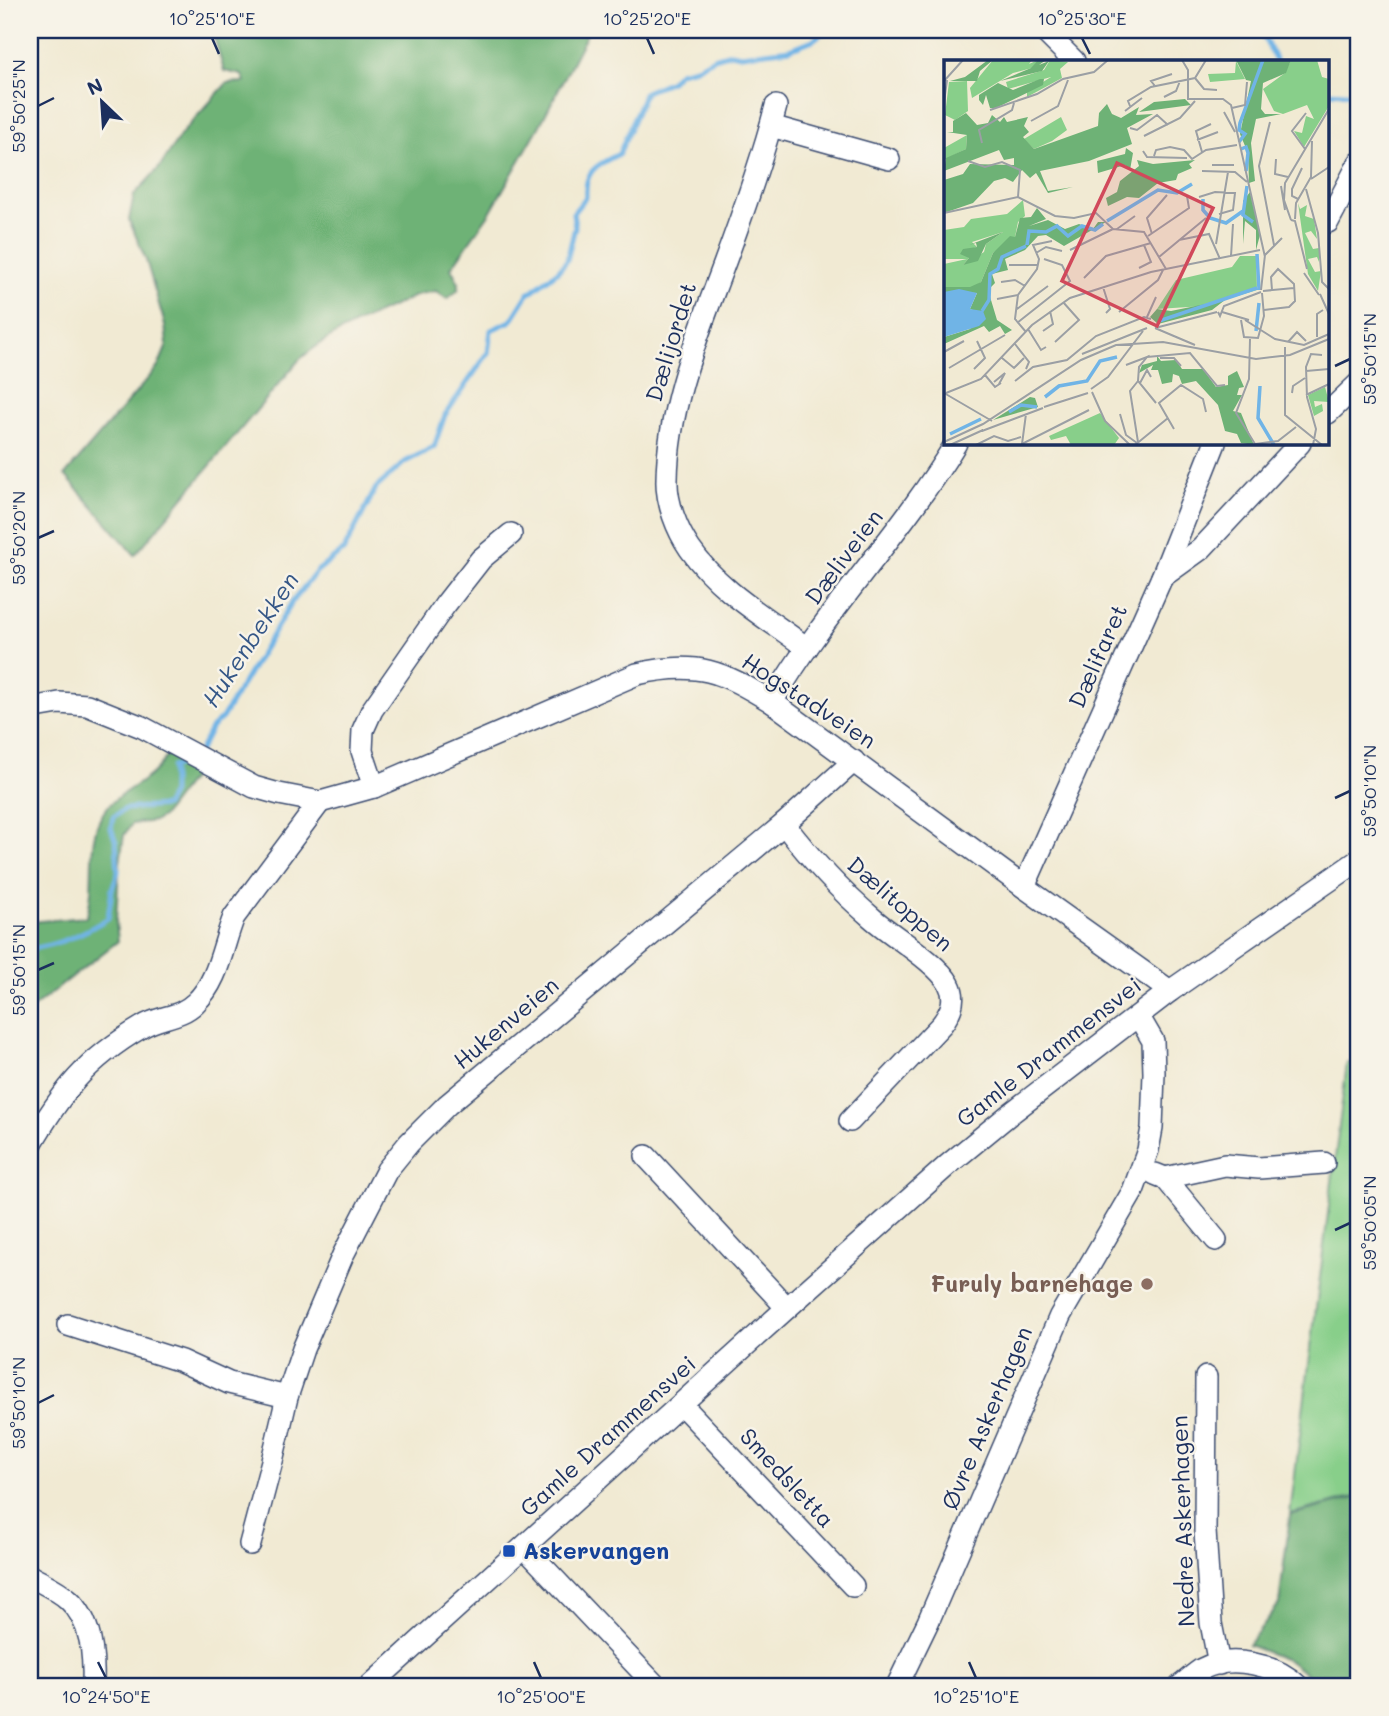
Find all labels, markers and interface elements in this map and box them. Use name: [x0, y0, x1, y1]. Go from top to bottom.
text: 10°25'10"E: [169, 6, 255, 30]
text: 10°25'20"E: [603, 6, 691, 30]
text: 10°25'30"E: [1038, 6, 1126, 30]
text: 59°50'25"N: [6, 59, 30, 153]
inset map: [944, 60, 1330, 444]
north arrow: [66, 66, 136, 136]
text: N: [83, 72, 106, 101]
street label: Dælijordet: [638, 278, 702, 405]
text: 59°50'15"N: [1357, 313, 1381, 405]
text: 59°50'20"N: [6, 491, 30, 585]
street label: Dæliveien: [798, 503, 889, 610]
water label: Hukenbekken: [195, 566, 305, 713]
street label: Dælifaret: [1061, 599, 1133, 712]
street label: Hogstadveien: [737, 646, 882, 755]
text: 59°50'10"N: [1357, 745, 1381, 837]
street label: Dælitoppen: [842, 849, 960, 957]
text: 59°50'15"N: [6, 924, 30, 1016]
street label: Hukenveien: [446, 969, 564, 1075]
street label: Gamle Drammensvei: [950, 970, 1147, 1133]
text: 59°50'05"N: [1357, 1176, 1381, 1270]
place label: Furuly barnehage: [930, 1268, 1133, 1298]
marker: Furuly barnehage: [1139, 1276, 1155, 1292]
street label: Øvre Askerhagen: [934, 1321, 1038, 1514]
street label: Gamle Drammensvei: [513, 1348, 702, 1522]
text: 59°50'10"N: [6, 1357, 30, 1449]
street label: Nedre Askerhagen: [1163, 1415, 1201, 1627]
street label: Smedsletta: [734, 1421, 842, 1534]
place label: Askervangen: [523, 1535, 669, 1565]
marker: Askervangen: [501, 1543, 517, 1559]
text: 10°24'50"E: [62, 1684, 150, 1708]
text: 10°25'00"E: [496, 1684, 586, 1708]
text: 10°25'10"E: [933, 1684, 1019, 1708]

